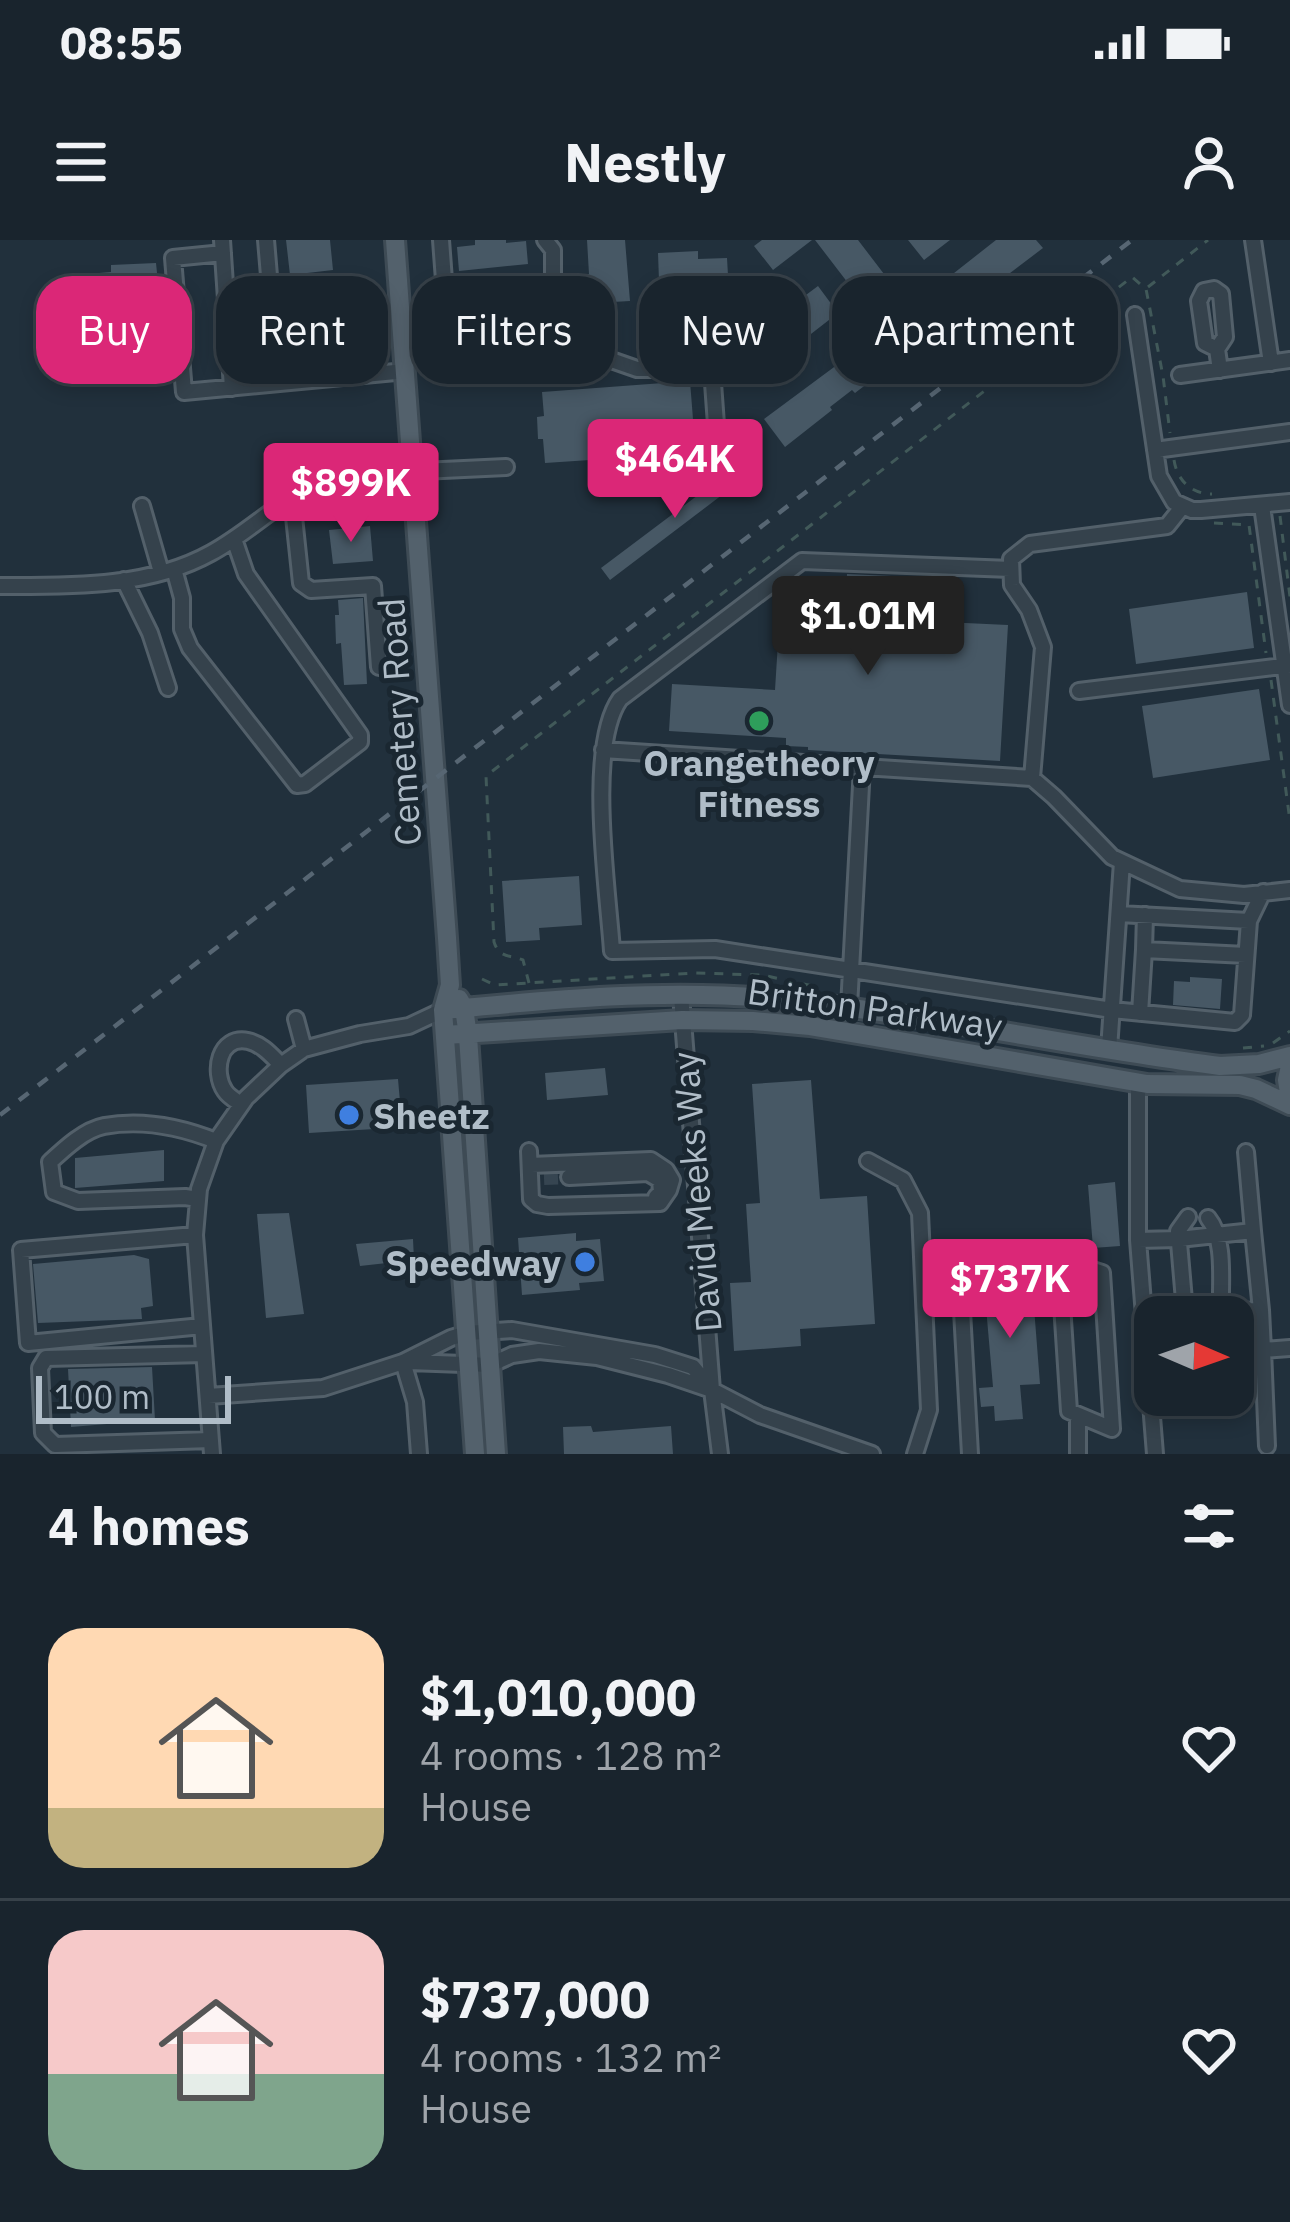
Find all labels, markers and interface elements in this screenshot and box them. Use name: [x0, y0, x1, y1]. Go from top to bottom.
text: 08:55: [60, 13, 183, 71]
text: Nestly: [564, 127, 726, 197]
icon: menu: [48, 129, 114, 195]
icon: person: [1176, 129, 1242, 195]
chip: Buy: [36, 276, 192, 384]
chip: Rent: [216, 276, 388, 384]
chip: Filters: [412, 276, 615, 384]
chip: New: [639, 276, 808, 384]
chip: Apartment: [832, 276, 1118, 384]
pin: $464K: [591, 419, 759, 521]
text: $464K: [615, 432, 735, 483]
pin: $899K: [267, 443, 435, 545]
text: $899K: [291, 456, 411, 507]
pin: $1.01M: [770, 576, 966, 678]
text: $1.01M: [799, 589, 937, 640]
street label: Cemetery Road: [367, 596, 431, 848]
marker: Orangetheory Fitness: [746, 708, 772, 734]
place label: Orangetheory Fitness: [643, 739, 875, 827]
street label: Britton Parkway: [745, 967, 1005, 1049]
street label: David Meeks Way: [660, 1050, 732, 1334]
place label: Sheetz: [373, 1092, 490, 1139]
marker: Sheetz: [336, 1102, 362, 1128]
place label: Speedway: [385, 1239, 562, 1286]
pin: $737K: [926, 1239, 1094, 1341]
marker: Speedway: [572, 1249, 598, 1275]
text: $737K: [950, 1252, 1070, 1303]
north arrow: [1134, 1296, 1254, 1416]
map controls: [1134, 1296, 1254, 1416]
scale bar: [36, 1370, 231, 1423]
text: 100 m: [54, 1375, 150, 1418]
text: 4 homes: [48, 1493, 250, 1559]
icon: filters: [1176, 1493, 1242, 1559]
text: $1,010,000: [420, 1664, 696, 1730]
icon: home: [144, 1676, 288, 1820]
icon: heart: [1176, 1715, 1242, 1781]
text: 4 rooms · 128 m²: [420, 1730, 722, 1781]
text: House: [420, 1781, 532, 1832]
text: $737,000: [420, 1966, 650, 2032]
icon: home: [144, 1978, 288, 2122]
icon: heart: [1176, 2017, 1242, 2083]
text: 4 rooms · 132 m²: [420, 2032, 722, 2083]
text: House: [420, 2083, 532, 2134]

